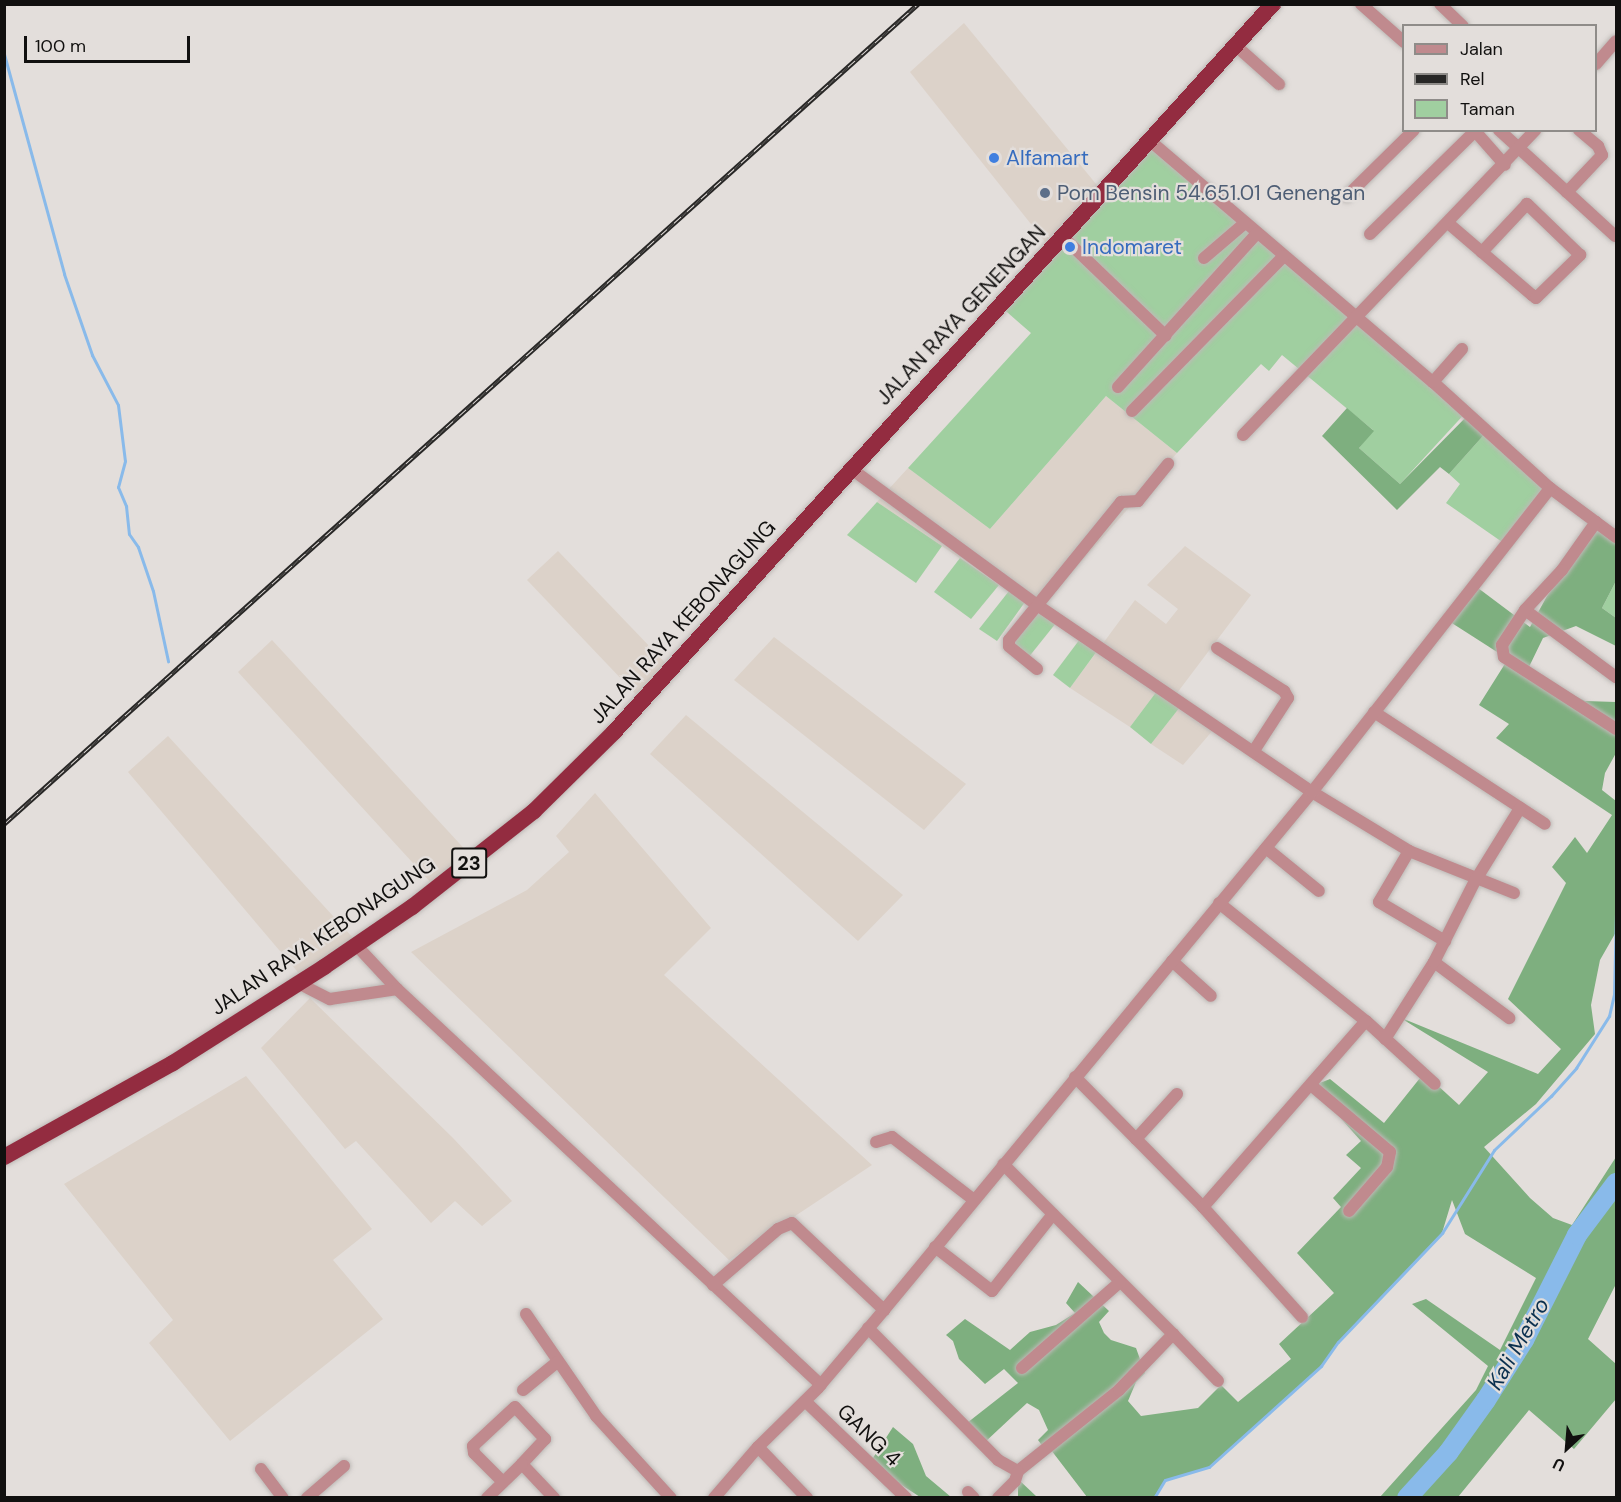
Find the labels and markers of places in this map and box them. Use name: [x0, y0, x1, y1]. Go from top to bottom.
place label: Alfamart: [1006, 145, 1089, 171]
marker: Alfamart: [987, 151, 1001, 165]
place label: Pom Bensin 54.651.01 Genengan: [1057, 180, 1365, 206]
marker: Pom Bensin 54.651.01 Genengan: [1038, 186, 1052, 200]
place label: Indomaret: [1082, 234, 1182, 260]
marker: Indomaret: [1063, 240, 1077, 254]

